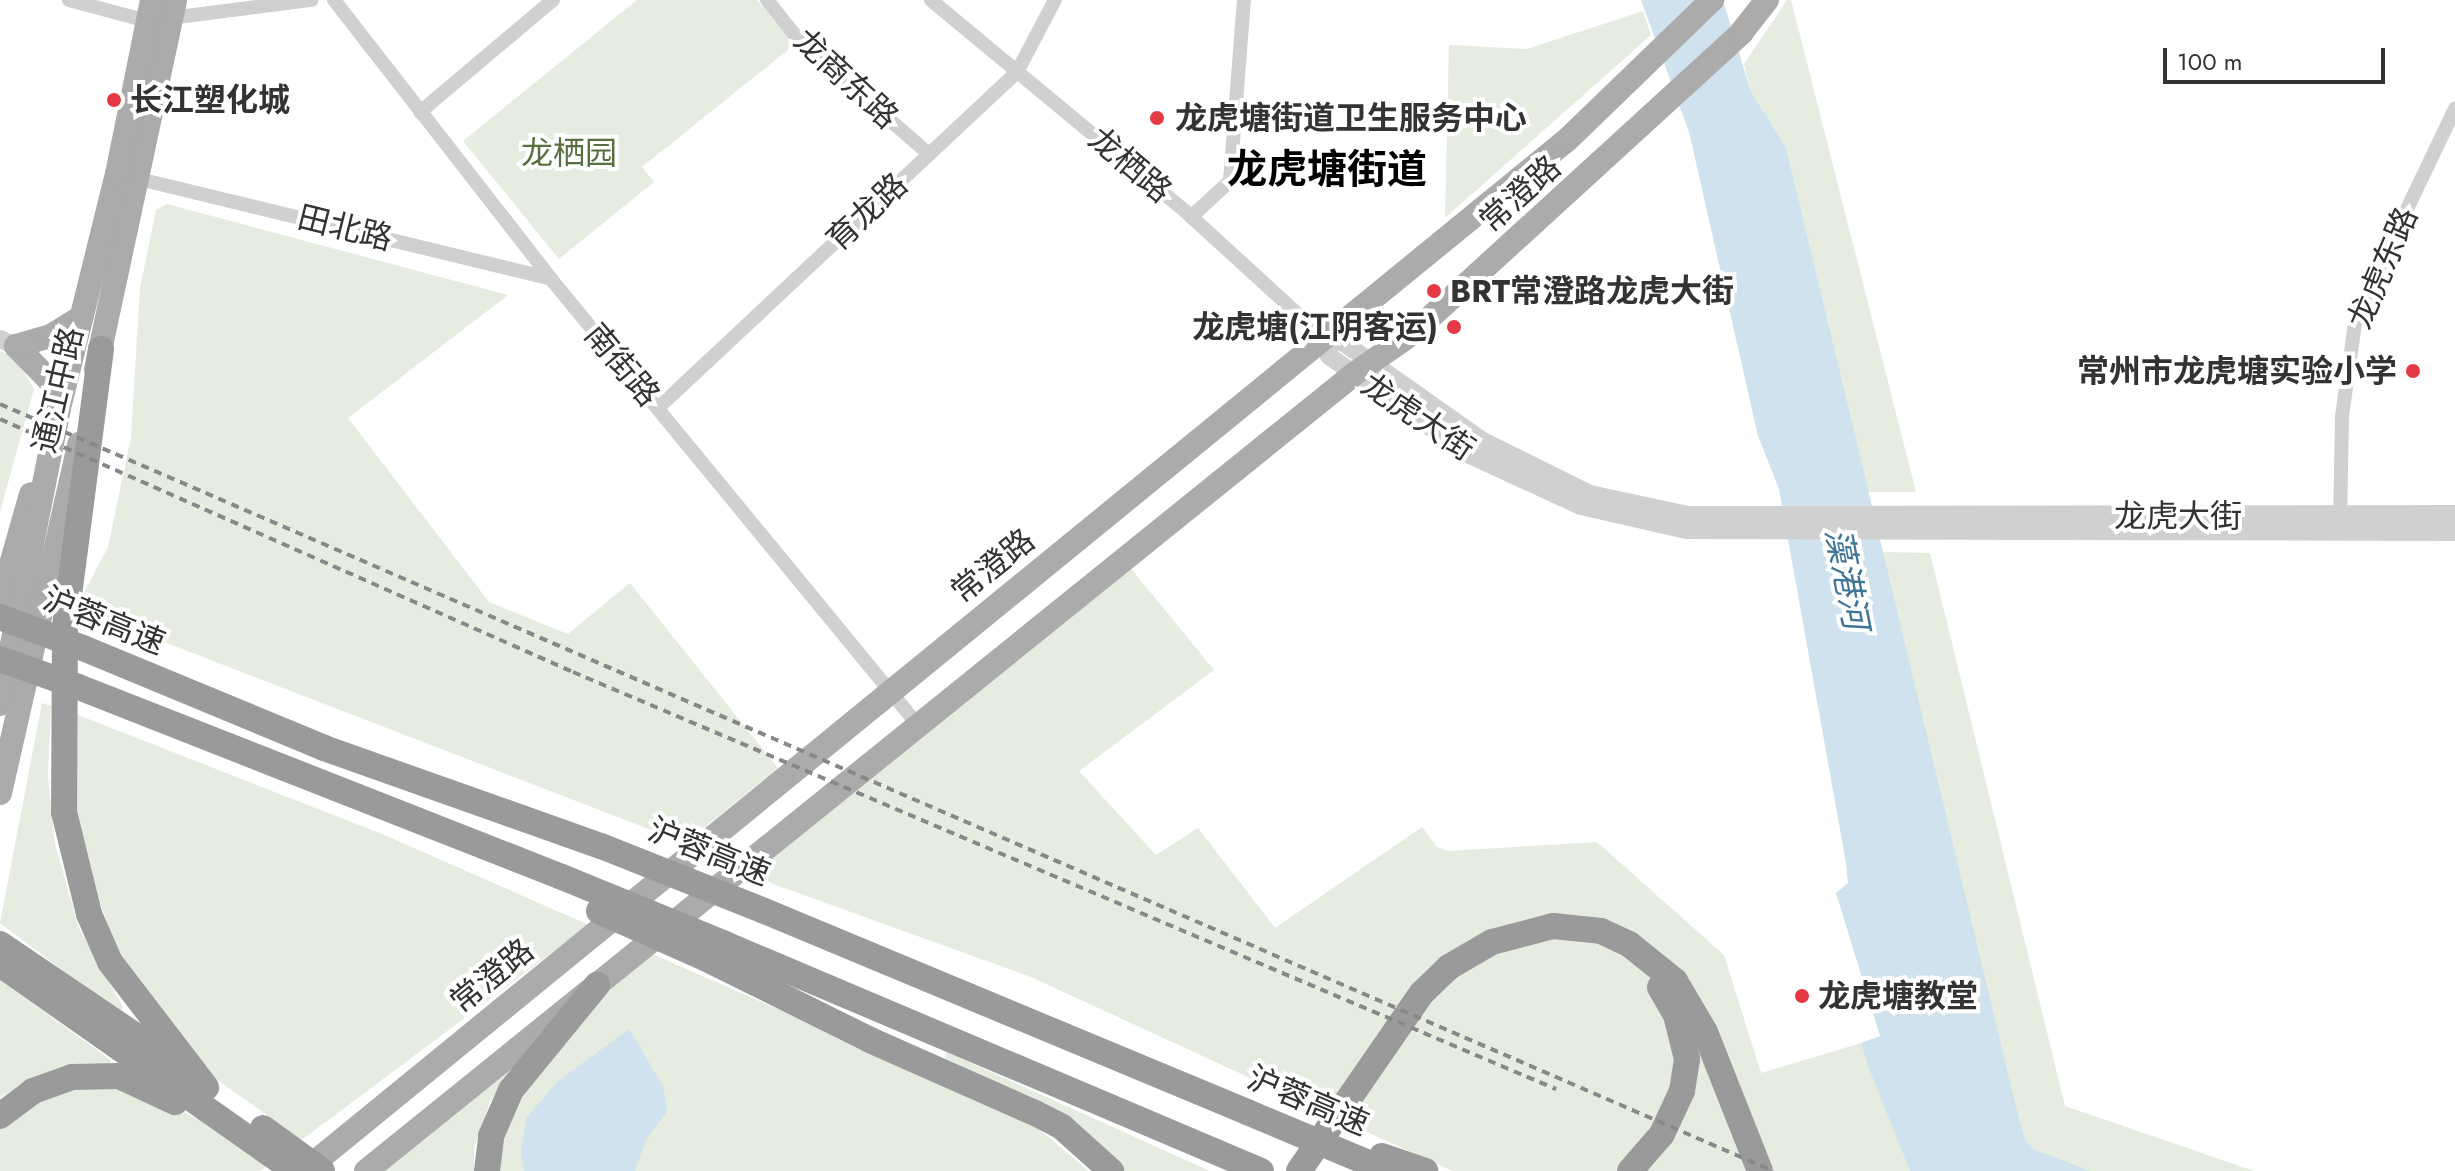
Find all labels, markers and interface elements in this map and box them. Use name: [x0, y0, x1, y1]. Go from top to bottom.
street label: 龙商东路: [786, 21, 906, 137]
scale bar: [2167, 32, 2389, 82]
text: 100 m: [2177, 44, 2243, 79]
place label: 长江塑化城: [130, 81, 290, 119]
marker: 长江塑化城: [105, 91, 123, 109]
place label: 龙虎塘街道卫生服务中心: [1175, 99, 1527, 137]
marker: 龙虎塘街道卫生服务中心: [1146, 107, 1168, 129]
street label: 龙栖路: [1081, 119, 1179, 211]
park label: 龙栖园: [521, 134, 617, 172]
district label: 龙虎塘街道: [1227, 145, 1427, 193]
street label: 常澄路: [1471, 148, 1569, 240]
street label: 育龙路: [819, 165, 915, 259]
street label: 田北路: [294, 198, 396, 258]
street label: 龙虎东路: [2340, 202, 2426, 334]
place label: BRT常澄路龙虎大街: [1450, 272, 1734, 310]
marker: BRT常澄路龙虎大街: [1425, 282, 1443, 300]
place label: 龙虎塘(江阴客运): [1192, 308, 1438, 346]
street label: 南街路: [576, 316, 668, 414]
marker: 龙虎塘(江阴客运): [1445, 318, 1463, 336]
street label: 通江中路: [25, 323, 91, 457]
place label: 常州市龙虎塘实验小学: [2077, 352, 2397, 390]
marker: 常州市龙虎塘实验小学: [2404, 362, 2422, 380]
street label: 龙虎大街: [1354, 365, 1482, 469]
street label: 龙虎大街: [2114, 497, 2242, 535]
street label: 常澄路: [944, 521, 1042, 611]
water label: 藻港河: [1817, 525, 1877, 633]
street label: 沪蓉高速: [37, 579, 171, 663]
street label: 沪蓉高速: [642, 810, 776, 894]
street label: 常澄路: [443, 931, 541, 1021]
place label: 龙虎塘教堂: [1818, 977, 1978, 1015]
marker: 龙虎塘教堂: [1793, 987, 1811, 1005]
street label: 沪蓉高速: [1242, 1058, 1374, 1144]

